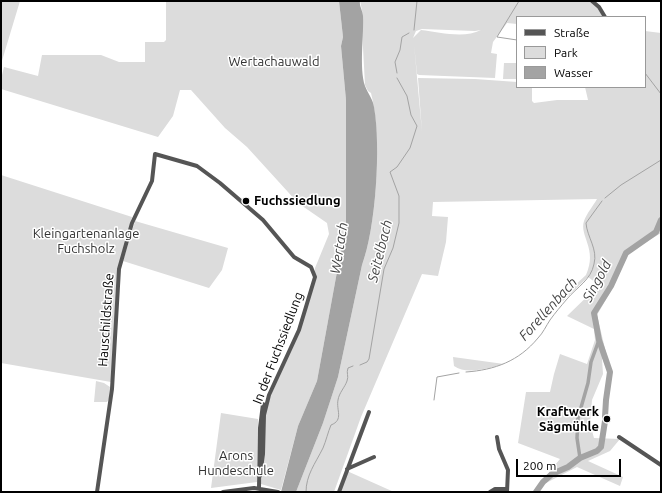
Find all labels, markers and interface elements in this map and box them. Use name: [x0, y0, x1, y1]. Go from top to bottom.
legend: [516, 16, 646, 88]
text: Straße: [554, 26, 590, 39]
text: Park: [554, 46, 578, 59]
park label: Wertachauwald: [228, 54, 320, 70]
text: Wasser: [554, 66, 593, 79]
place label: Fuchssiedlung: [254, 193, 341, 209]
marker: Fuchssiedlung: [241, 196, 251, 206]
water label: Seitelbach: [364, 218, 396, 284]
water label: Wertach: [327, 221, 351, 275]
park label: Kleingartenanlage Fuchsholz: [33, 226, 139, 257]
water label: Singold: [579, 257, 615, 305]
street label: Hauschildstraße: [95, 273, 117, 367]
water label: Forellenbach: [515, 274, 581, 344]
street label: In der Fuchssiedlung: [249, 290, 307, 406]
place label: Kraftwerk Sägmühle: [537, 404, 599, 435]
marker: Kraftwerk Sägmühle: [602, 414, 612, 424]
park label: Arons Hundeschule: [198, 448, 274, 479]
scale bar: [518, 451, 623, 477]
text: 200 m: [523, 459, 556, 472]

